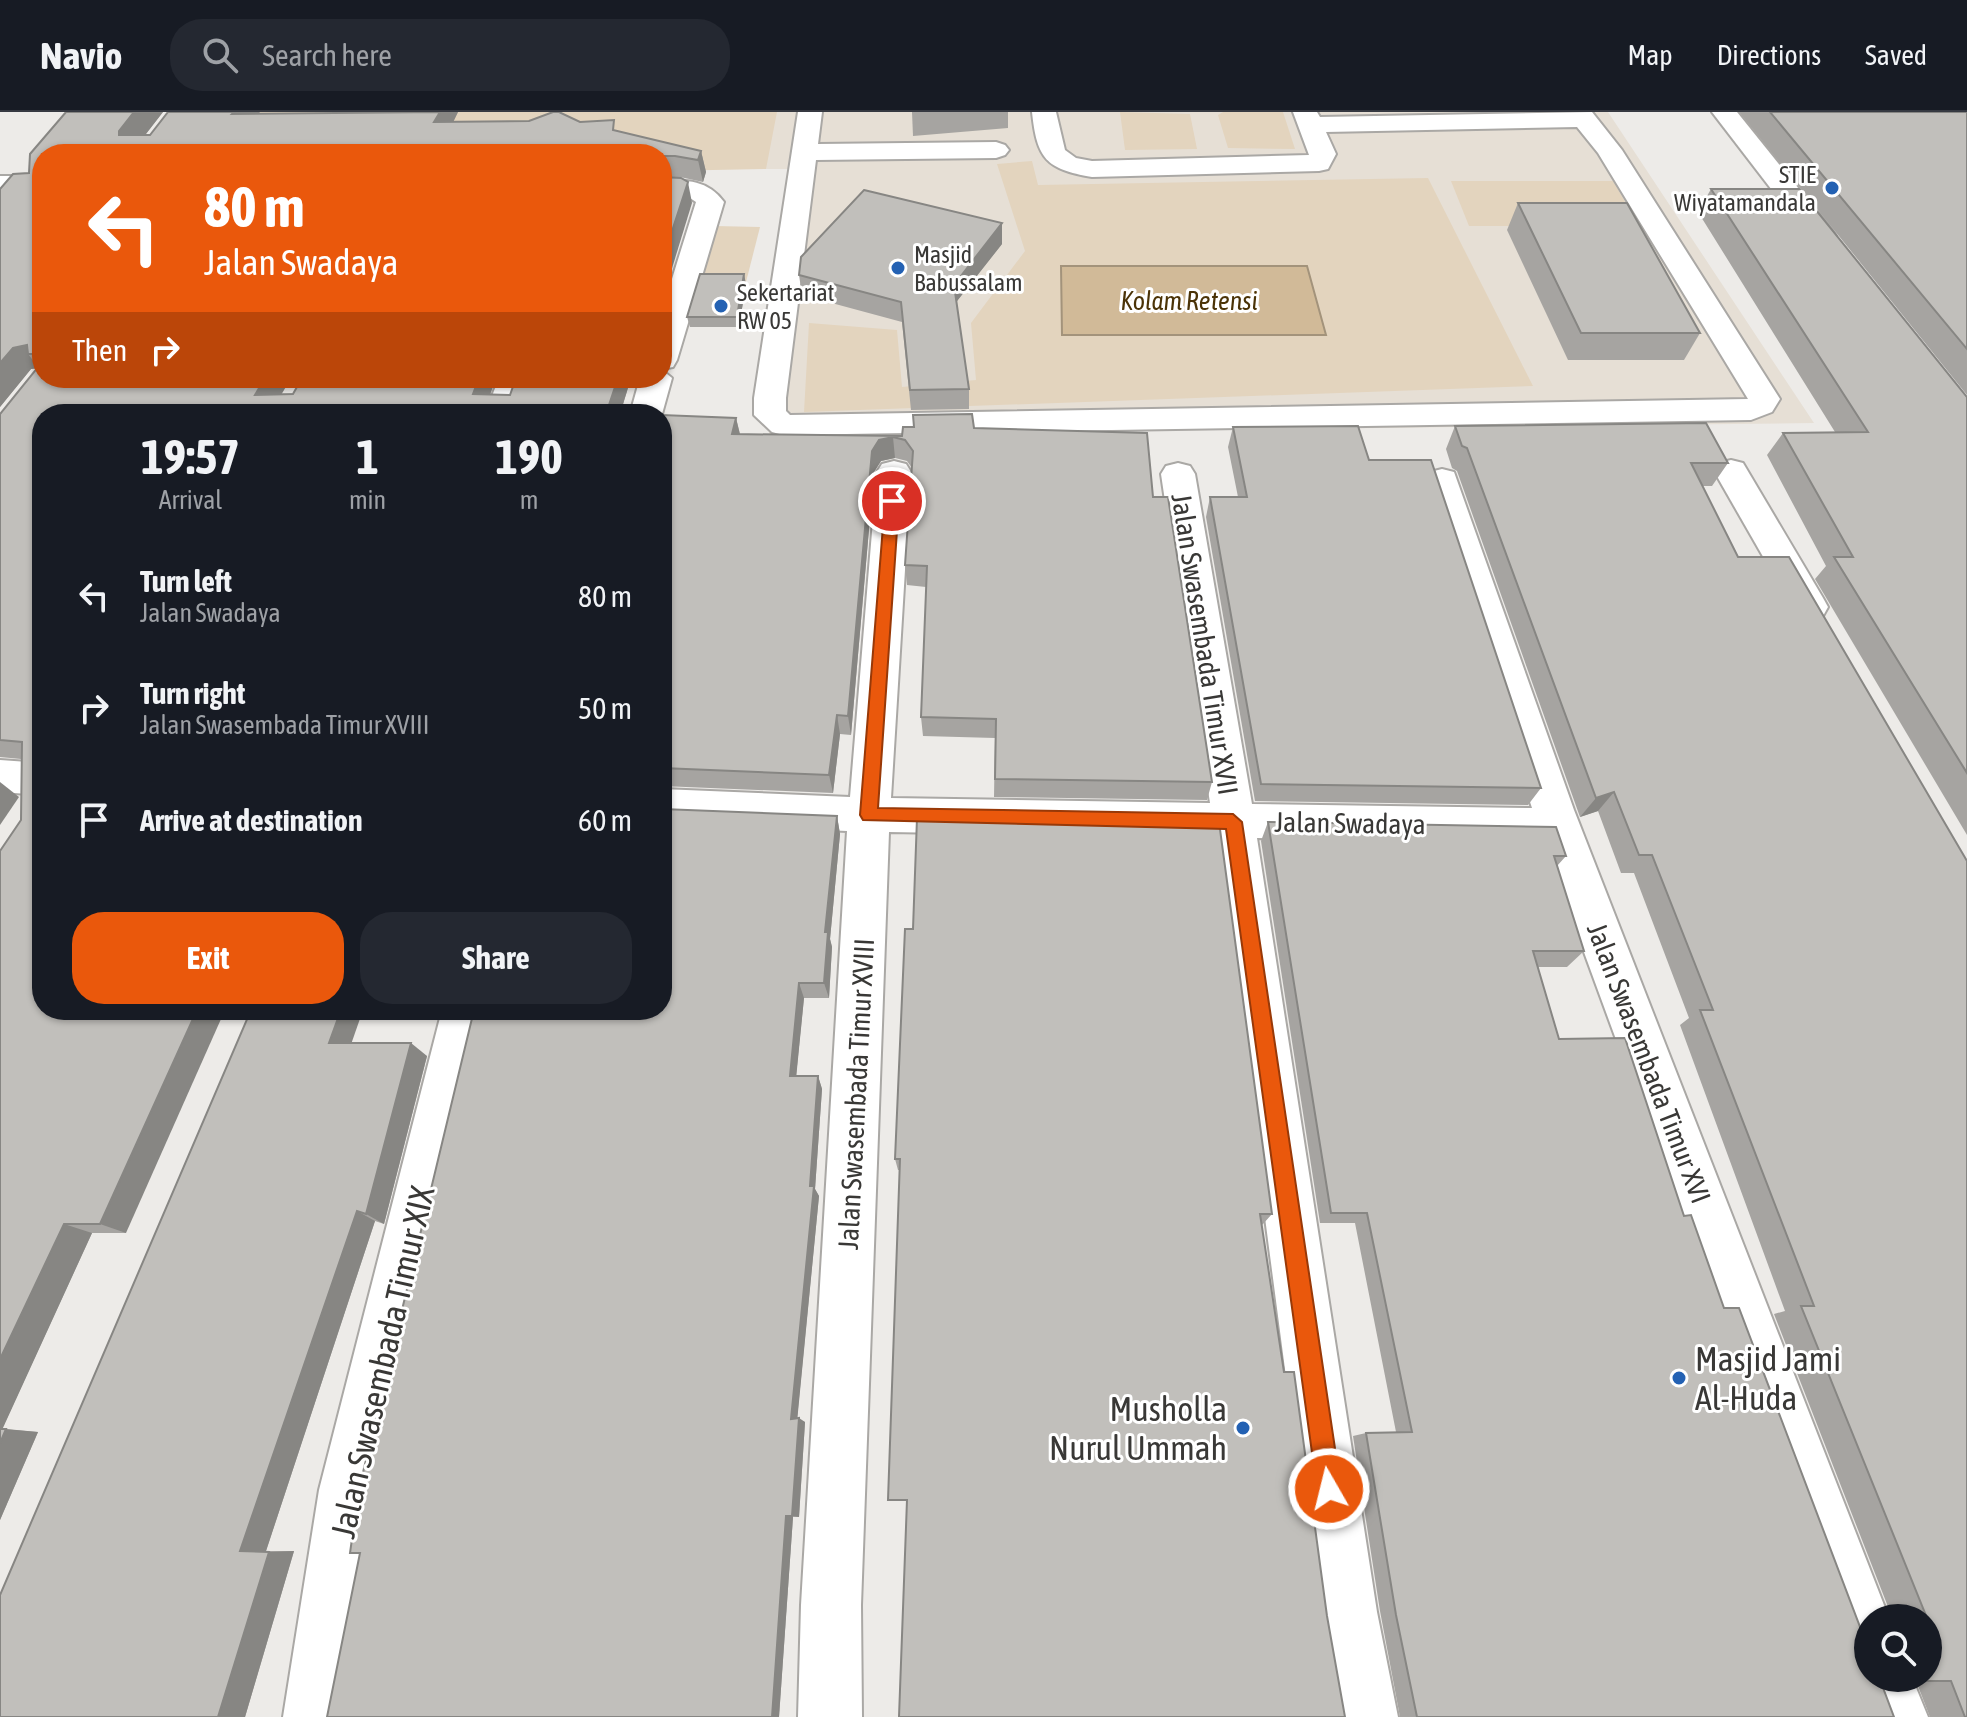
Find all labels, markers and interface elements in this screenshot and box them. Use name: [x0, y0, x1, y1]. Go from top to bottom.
search box: [170, 19, 730, 91]
icon: search: [198, 33, 242, 77]
text: Navio: [40, 34, 122, 77]
text: Search here: [262, 38, 392, 72]
text: Map: [1628, 39, 1673, 71]
text: Directions: [1717, 39, 1821, 71]
text: Saved: [1865, 39, 1927, 71]
place label: STIE Wiyatamandala: [1674, 161, 1816, 216]
text: 80 m: [204, 175, 305, 239]
icon: left: [72, 176, 176, 280]
marker: STIE Wiyatamandala: [1823, 179, 1841, 197]
text: Jalan Swadaya: [204, 241, 399, 283]
place label: Masjid Babussalam: [914, 241, 1022, 296]
marker: Masjid Babussalam: [889, 259, 907, 277]
place label: Sekertariat RW 05: [737, 279, 835, 334]
water label: Kolam Retensi: [1121, 286, 1257, 316]
marker: Sekertariat RW 05: [712, 297, 730, 315]
icon: right: [143, 328, 187, 372]
text: Then: [72, 333, 127, 367]
text: 19:57: [141, 429, 240, 484]
text: 1: [356, 429, 379, 484]
text: 190: [495, 429, 563, 484]
pin: [858, 467, 926, 535]
icon: arrive: [870, 479, 914, 523]
text: Arrival: [159, 485, 222, 515]
text: min: [349, 485, 386, 515]
text: m: [520, 485, 538, 515]
street label: Jalan Swasembada Timur XVII: [1165, 491, 1245, 797]
text: Turn left: [140, 564, 232, 598]
icon: left: [72, 574, 116, 618]
text: 80 m: [578, 579, 632, 613]
text: Jalan Swadaya: [140, 598, 281, 628]
text: Turn right: [140, 676, 246, 710]
icon: right: [72, 686, 116, 730]
text: 50 m: [578, 691, 632, 725]
text: Jalan Swasembada Timur XVIII: [140, 710, 429, 740]
icon: arrive: [72, 798, 116, 842]
text: Arrive at destination: [140, 803, 362, 837]
text: 60 m: [578, 803, 632, 837]
street label: Jalan Swadaya: [1274, 806, 1426, 840]
button: Exit: [72, 912, 344, 1004]
button: Share: [360, 912, 632, 1004]
street label: Jalan Swasembada Timur XVI: [1581, 918, 1717, 1208]
street label: Jalan Swasembada Timur XVIII: [832, 938, 880, 1250]
street label: Jalan Swasembada Timur XIX: [323, 1182, 442, 1542]
place label: Masjid Jami Al-Huda: [1695, 1339, 1841, 1417]
marker: Masjid Jami Al-Huda: [1670, 1369, 1688, 1387]
place label: Musholla Nurul Ummah: [1049, 1389, 1227, 1467]
marker: Musholla Nurul Ummah: [1234, 1419, 1252, 1437]
position arrow: [1287, 1447, 1371, 1531]
map controls: [1854, 1604, 1942, 1692]
button: search: [1854, 1604, 1942, 1692]

